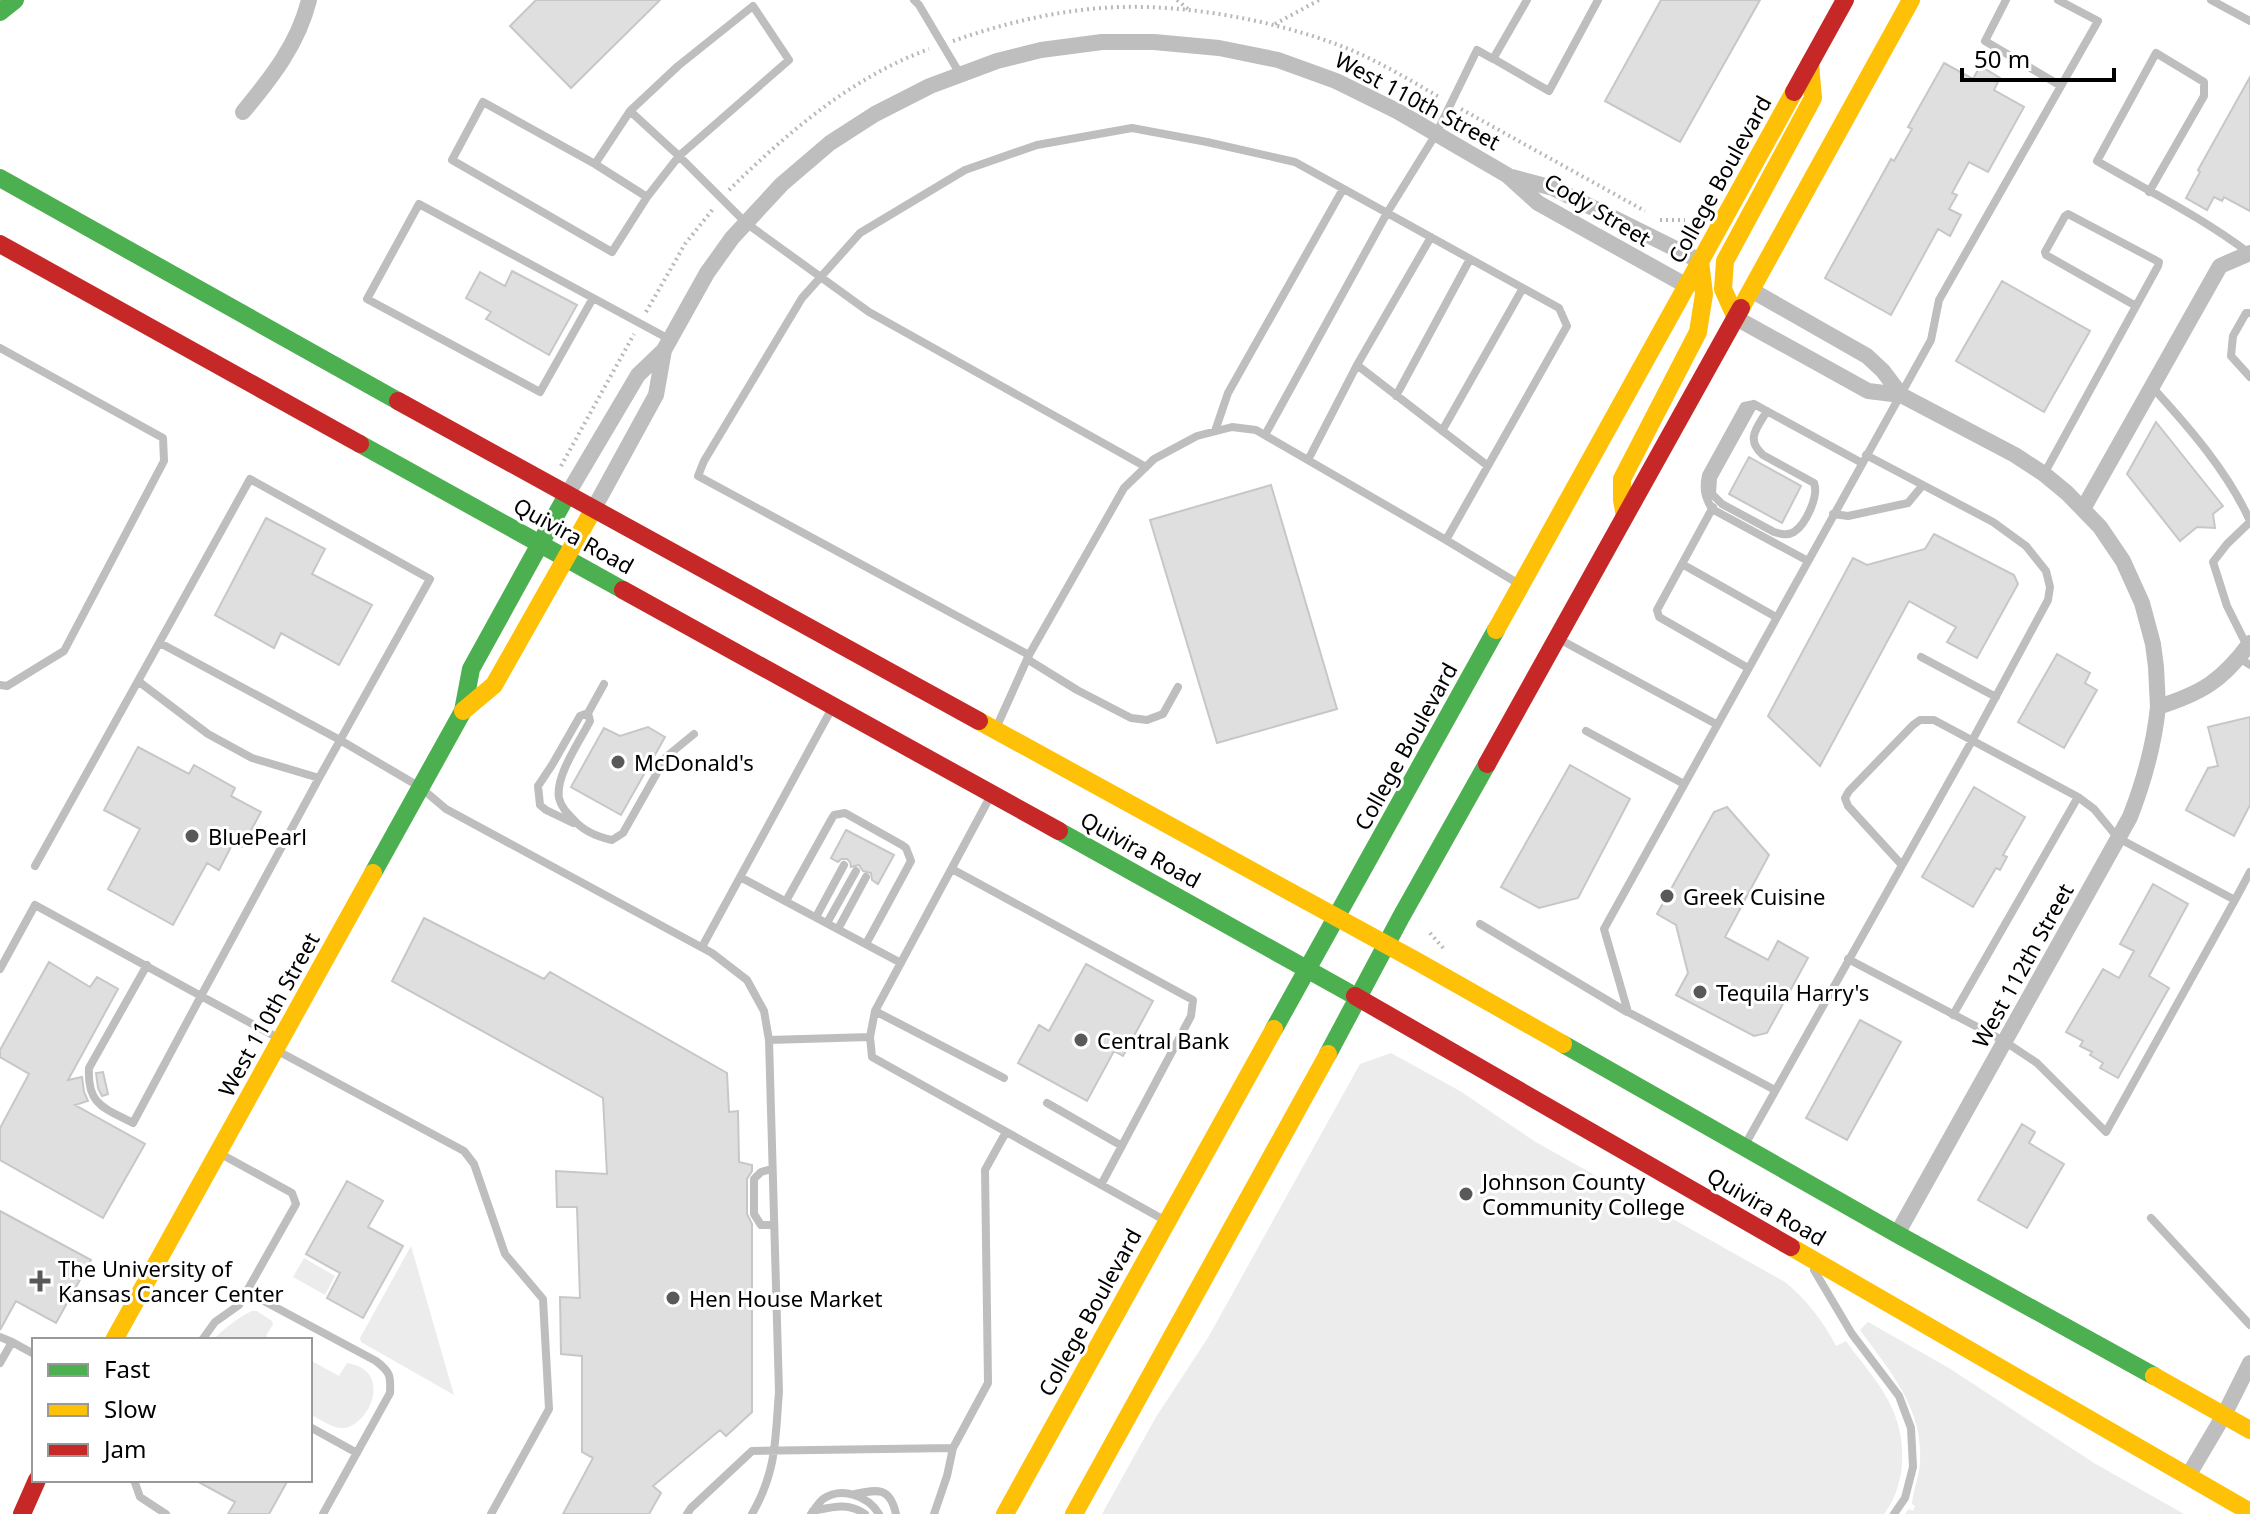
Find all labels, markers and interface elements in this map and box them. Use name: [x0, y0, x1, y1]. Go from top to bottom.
scale bar: [1962, 32, 2114, 82]
text: 50 m: [1974, 42, 2030, 75]
street label: West 110th Street: [1330, 44, 1506, 156]
street label: College Boulevard: [1661, 90, 1777, 268]
street label: Cody Street: [1539, 165, 1657, 253]
street label: Quivira Road: [509, 490, 639, 580]
street label: College Boulevard: [1347, 657, 1463, 835]
place label: McDonald's: [634, 747, 754, 777]
marker: McDonald's: [609, 753, 627, 771]
street label: Quivira Road: [1076, 804, 1206, 894]
place label: BluePearl: [208, 821, 307, 851]
marker: BluePearl: [183, 827, 201, 845]
street label: West 112th Street: [1965, 878, 2080, 1052]
place label: Greek Cuisine: [1683, 881, 1825, 911]
marker: Greek Cuisine: [1658, 887, 1676, 905]
street label: West 110th Street: [211, 927, 326, 1101]
place label: Tequila Harry's: [1716, 977, 1869, 1007]
marker: Tequila Harry's: [1691, 983, 1709, 1001]
place label: Central Bank: [1097, 1025, 1229, 1055]
marker: Central Bank: [1072, 1031, 1090, 1049]
street label: Quivira Road: [1702, 1160, 1832, 1252]
place label: Johnson County Community College: [1480, 1166, 1685, 1221]
marker: Johnson County Community College: [1457, 1185, 1475, 1203]
street label: College Boulevard: [1031, 1223, 1147, 1401]
place label: The University of Kansas Cancer Center: [58, 1253, 284, 1308]
marker: The University of Kansas Cancer Center: [29, 1270, 51, 1292]
place label: Hen House Market: [689, 1283, 882, 1313]
marker: Hen House Market: [664, 1289, 682, 1307]
legend: [32, 1338, 312, 1482]
text: Fast: [104, 1352, 150, 1385]
text: Slow: [104, 1392, 156, 1425]
text: Jam: [102, 1432, 146, 1465]

